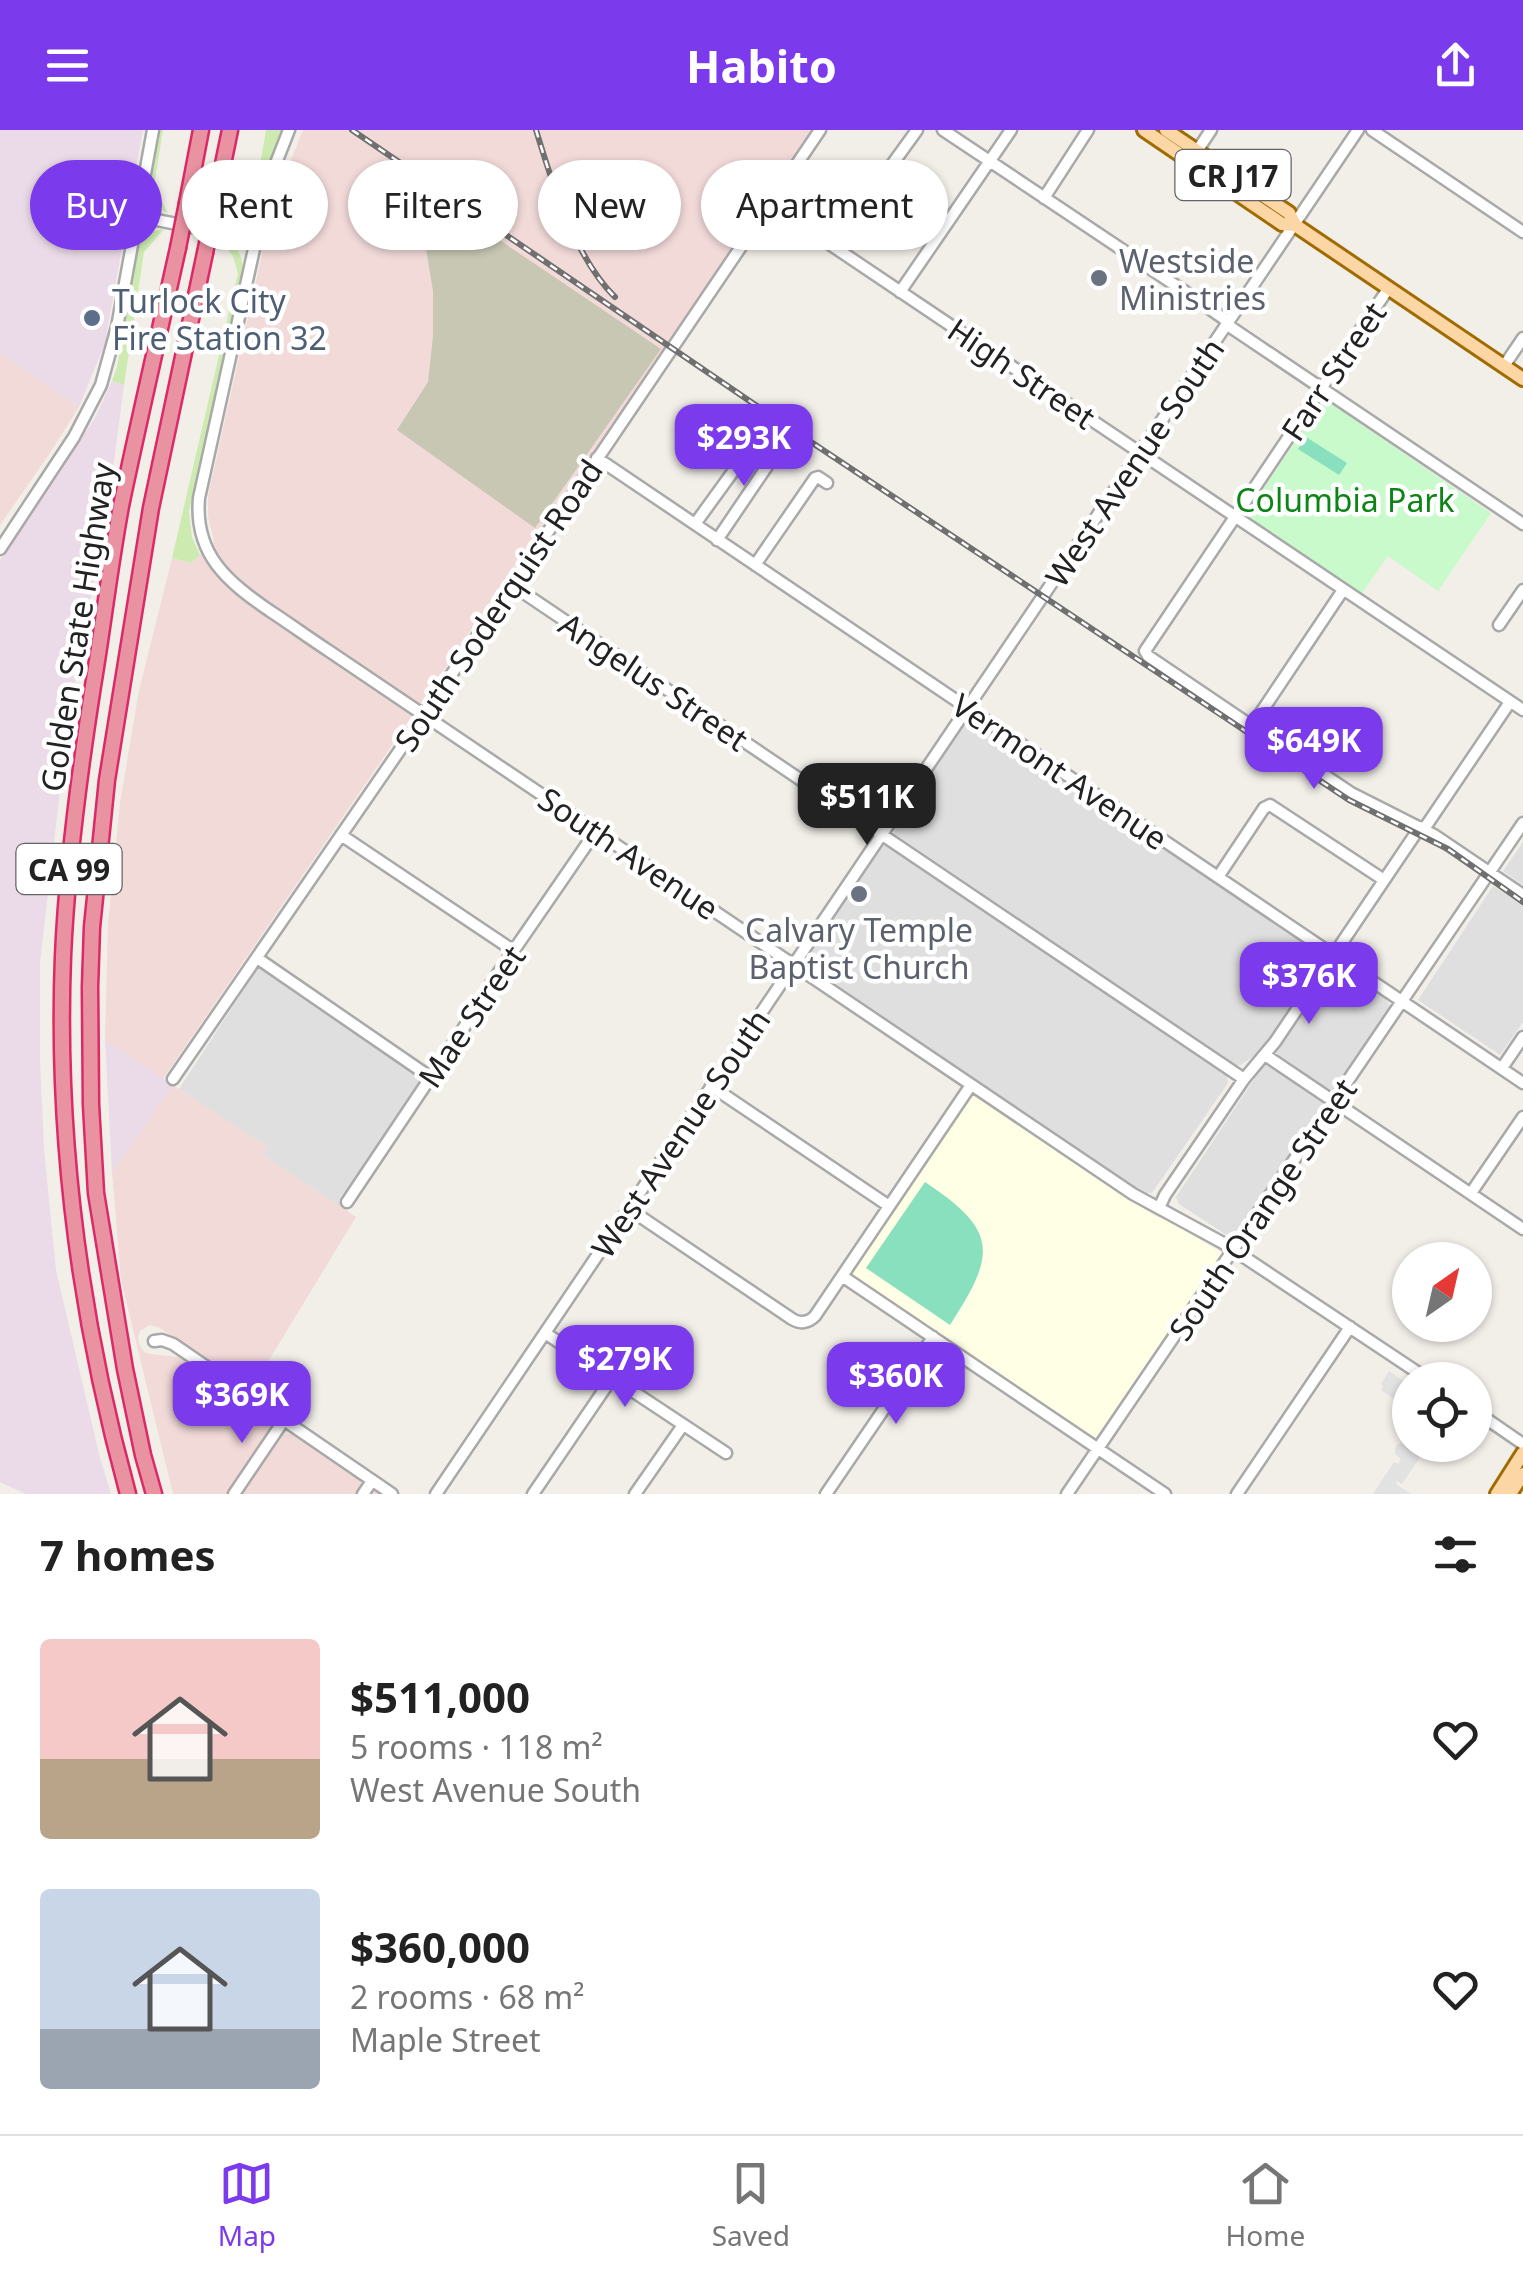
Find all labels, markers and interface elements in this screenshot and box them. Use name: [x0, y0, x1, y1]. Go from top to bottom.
text: Habito: [686, 35, 837, 96]
icon: menu: [40, 38, 95, 93]
icon: share: [1428, 38, 1483, 93]
road number: CR J17: [1176, 150, 1290, 200]
chip: Buy: [30, 160, 162, 250]
chip: Rent: [182, 160, 328, 250]
chip: Filters: [348, 160, 518, 250]
chip: New: [538, 160, 681, 250]
chip: Apartment: [701, 160, 948, 250]
place label: Westside Ministries: [1119, 239, 1266, 319]
marker: Westside Ministries: [1088, 267, 1110, 289]
place label: Turlock City Fire Station 32: [112, 279, 327, 359]
street label: Farr Street: [1271, 293, 1395, 449]
marker: Turlock City Fire Station 32: [81, 307, 103, 329]
street label: High Street: [940, 308, 1104, 438]
street label: West Avenue South: [1035, 329, 1233, 595]
pin: $293K: [674, 404, 814, 489]
text: $293K: [697, 415, 791, 458]
street label: South Soderquist Road: [384, 451, 612, 759]
street label: Golden State Highway: [30, 459, 124, 795]
park label: Columbia Park: [1235, 478, 1455, 521]
street label: Angelus Street: [551, 602, 757, 760]
street label: Vermont Avenue: [944, 683, 1176, 859]
pin: $649K: [1244, 707, 1384, 792]
text: $649K: [1267, 718, 1361, 761]
pin: $511K: [797, 763, 937, 848]
text: $511K: [820, 774, 914, 817]
street label: South Avenue: [530, 777, 728, 929]
road number: CA 99: [17, 844, 122, 894]
marker: Calvary Temple Baptist Church: [848, 883, 870, 905]
place label: Calvary Temple Baptist Church: [745, 908, 973, 988]
street label: Mae Street: [408, 937, 534, 1095]
pin: $376K: [1239, 942, 1379, 1027]
text: $376K: [1262, 953, 1356, 996]
street label: West Avenue South: [581, 1000, 779, 1266]
street label: South Orange Street: [1158, 1070, 1366, 1348]
north arrow: [1392, 1242, 1492, 1342]
map controls: [1392, 1242, 1492, 1462]
pin: $279K: [555, 1325, 695, 1410]
text: $279K: [578, 1336, 672, 1379]
pin: $360K: [826, 1342, 966, 1427]
text: $360K: [849, 1353, 943, 1396]
pin: $369K: [172, 1361, 312, 1446]
button: locate: [1392, 1362, 1492, 1462]
text: $369K: [195, 1372, 289, 1415]
text: 7 homes: [40, 1526, 216, 1583]
icon: filters: [1428, 1527, 1483, 1582]
text: $511,000: [350, 1668, 530, 1725]
icon: home: [120, 1679, 240, 1799]
icon: heart: [1428, 1712, 1483, 1767]
text: 5 rooms · 118 m²: [350, 1725, 603, 1768]
text: West Avenue South: [350, 1768, 641, 1811]
text: $360,000: [350, 1918, 530, 1975]
icon: home: [120, 1929, 240, 2049]
icon: heart: [1428, 1962, 1483, 2017]
text: 2 rooms · 68 m²: [350, 1975, 584, 2018]
text: Maple Street: [350, 2018, 541, 2061]
tab: Map: [218, 2156, 276, 2254]
tab: Saved: [712, 2156, 790, 2254]
tab: Home: [1226, 2156, 1305, 2254]

